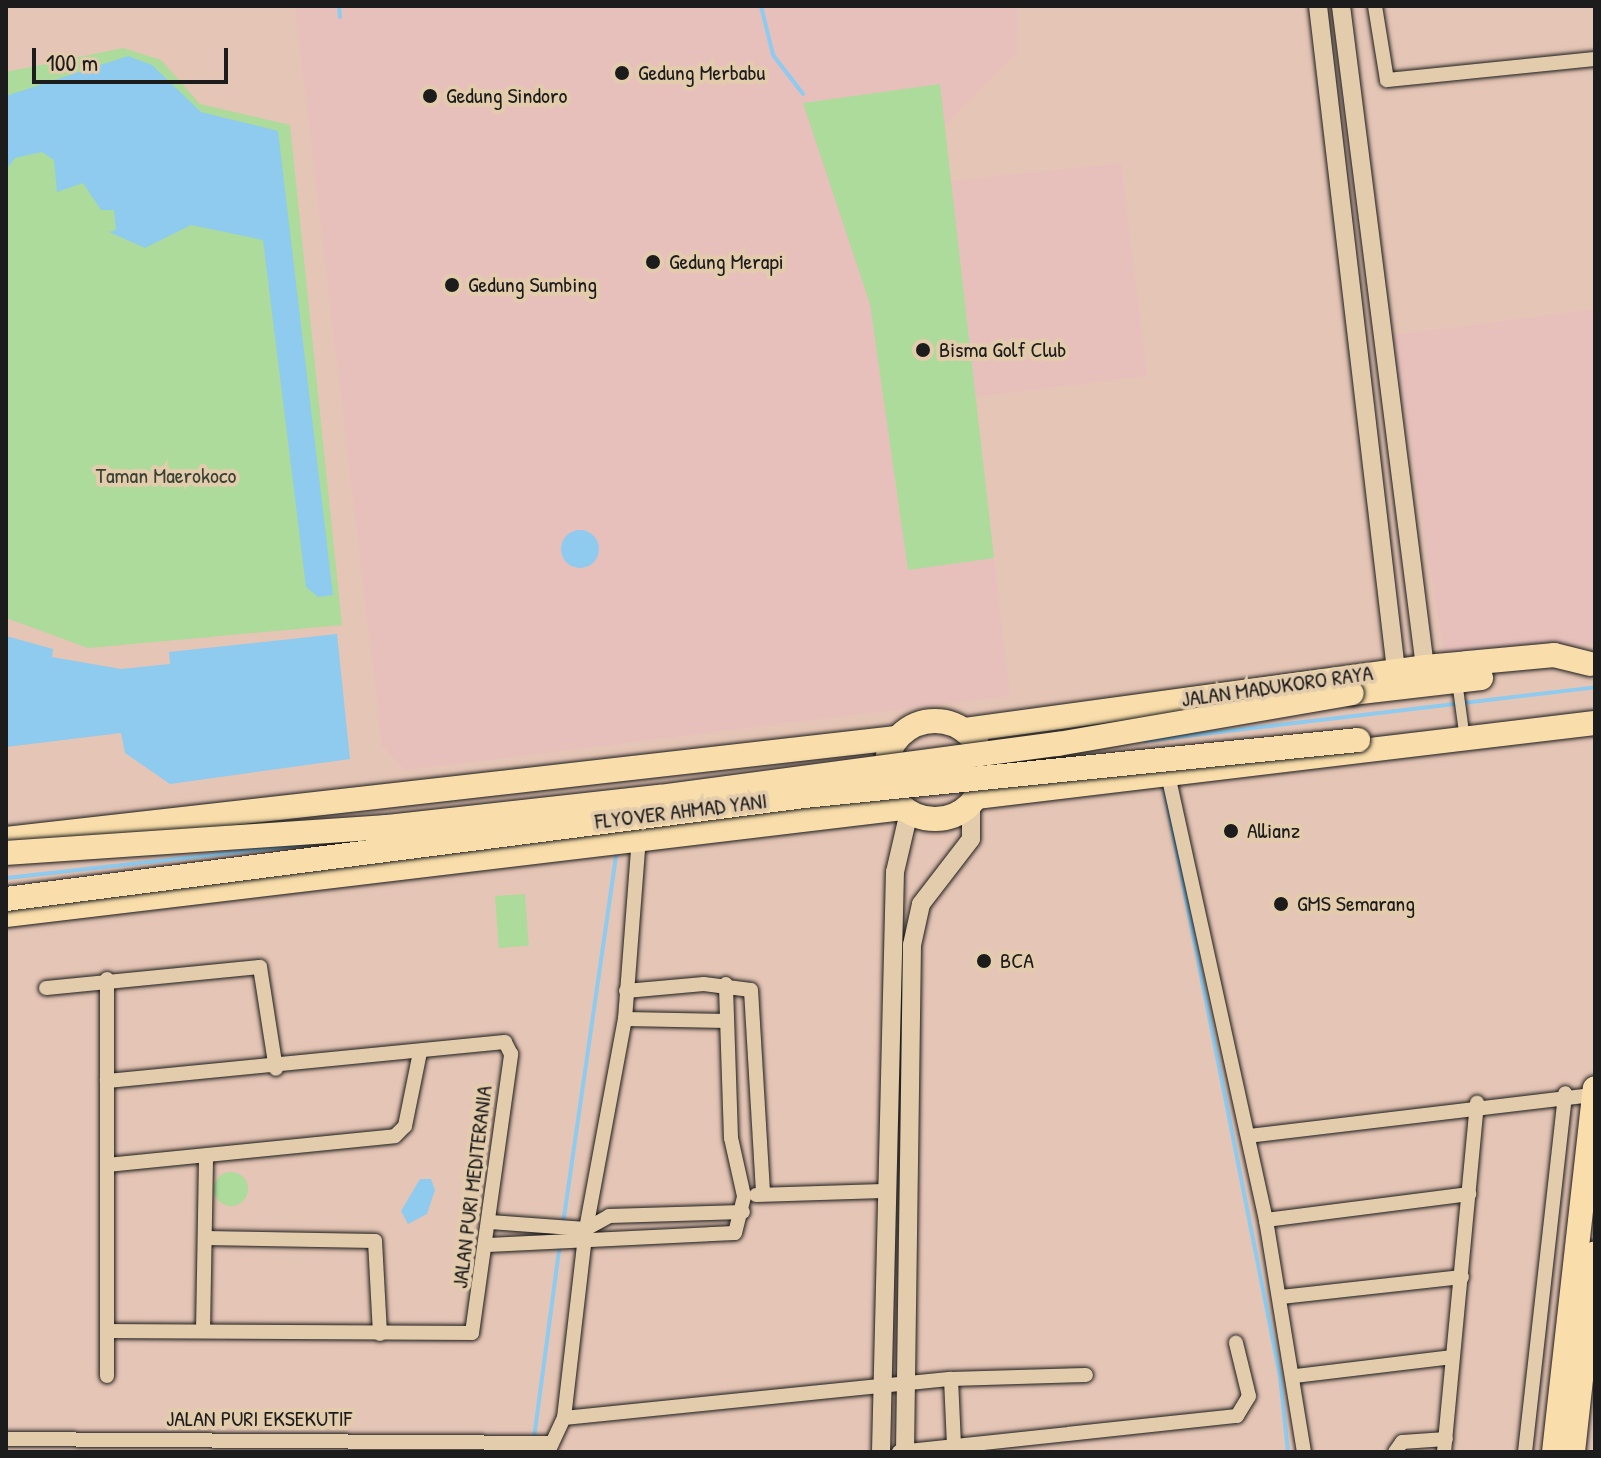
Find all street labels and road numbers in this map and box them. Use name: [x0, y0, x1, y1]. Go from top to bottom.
street label: JALAN MADUKORO RAYA: [1180, 659, 1374, 713]
street label: FLYOVER AHMAD YANI: [593, 787, 769, 835]
street label: JALAN PURI MEDITERANIA: [446, 1084, 498, 1290]
street label: JALAN PURI EKSEKUTIF: [166, 1406, 352, 1432]

